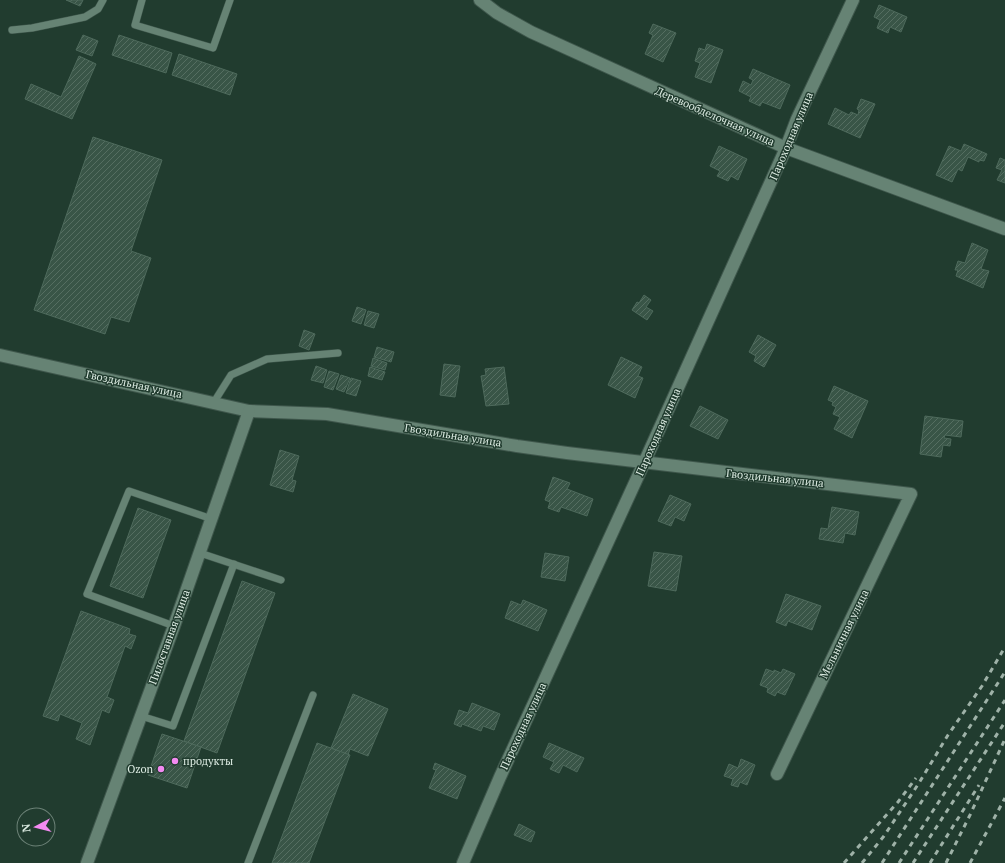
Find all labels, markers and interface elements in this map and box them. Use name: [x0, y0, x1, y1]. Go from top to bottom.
street label: Деревообделочная улица: [653, 83, 777, 149]
street label: Пароходная улица: [766, 89, 816, 182]
street label: Гвоздильная улица: [85, 367, 184, 401]
street label: Пароходная улица: [632, 386, 684, 478]
street label: Гвоздильная улица: [403, 420, 503, 450]
street label: Гвоздильная улица: [725, 466, 825, 490]
street label: Пилоставная улица: [145, 587, 193, 686]
street label: Мельничная улица: [816, 587, 872, 681]
street label: Пароходная улица: [497, 680, 549, 772]
place label: продукты: [183, 754, 233, 768]
marker: продукты: [170, 756, 180, 766]
place label: Ozon: [127, 762, 153, 776]
marker: Ozon: [156, 764, 166, 774]
north arrow: [16, 807, 56, 847]
text: N: [19, 823, 34, 833]

